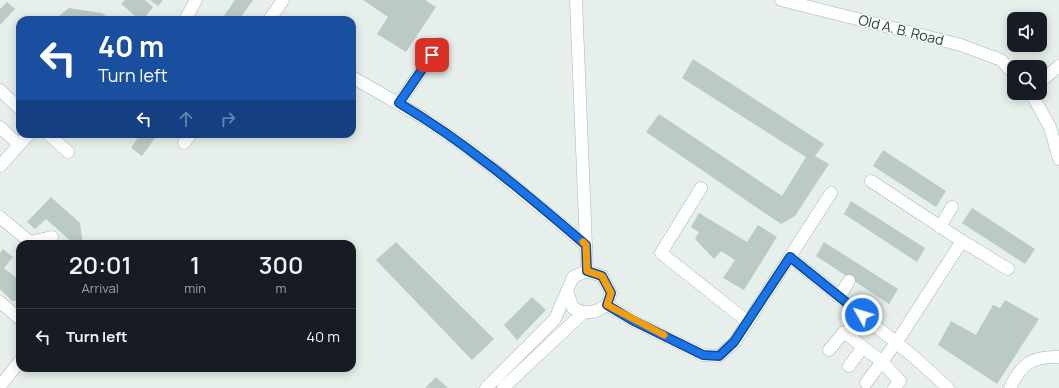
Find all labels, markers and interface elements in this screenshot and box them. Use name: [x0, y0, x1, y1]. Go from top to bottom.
street label: Old A. B. Road: [856, 10, 946, 49]
map controls: [1007, 12, 1047, 100]
button: sound: [1007, 12, 1047, 52]
text: 40 m: [98, 27, 164, 65]
icon: left: [32, 32, 84, 84]
pin: [415, 38, 449, 72]
icon: arrive: [421, 44, 443, 66]
button: search: [1007, 60, 1047, 100]
text: Turn left: [98, 63, 168, 87]
icon: left: [133, 108, 155, 130]
icon: ahead: [175, 108, 197, 130]
icon: right: [217, 108, 239, 130]
text: 20:01: [69, 248, 132, 281]
text: 1: [190, 248, 200, 281]
text: 300: [259, 248, 303, 281]
text: Arrival: [82, 279, 119, 297]
text: min: [184, 279, 206, 297]
text: m: [276, 279, 287, 297]
position arrow: [841, 294, 883, 336]
icon: left: [32, 326, 54, 348]
text: Turn left: [66, 326, 128, 347]
text: 40 m: [306, 326, 340, 347]

